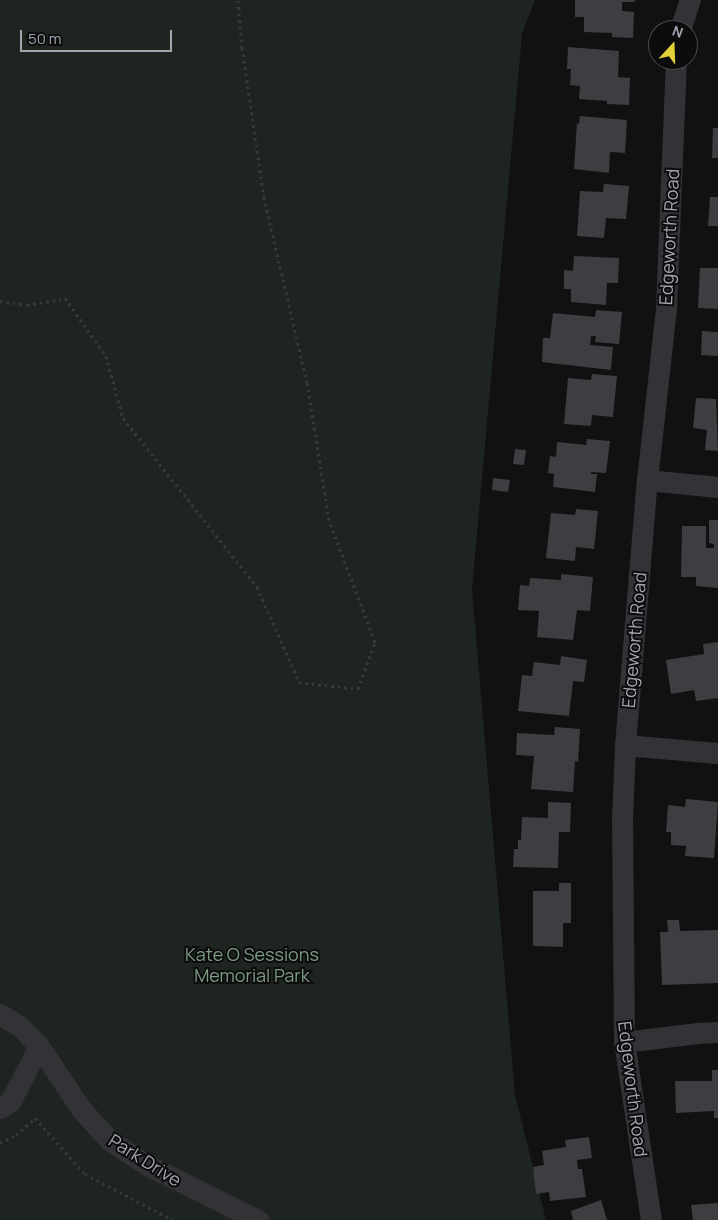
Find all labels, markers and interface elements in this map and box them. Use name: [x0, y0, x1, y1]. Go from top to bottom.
scale bar: [22, 20, 175, 52]
north arrow: [648, 20, 698, 70]
text: N: [670, 21, 686, 42]
text: 50 m: [28, 28, 62, 49]
street label: Edgeworth Road: [655, 168, 683, 306]
street label: Edgeworth Road: [617, 571, 651, 709]
park label: Kate O Sessions Memorial Park: [185, 944, 319, 986]
street label: Edgeworth Road: [614, 1020, 652, 1158]
street label: Park Drive: [105, 1129, 185, 1191]

